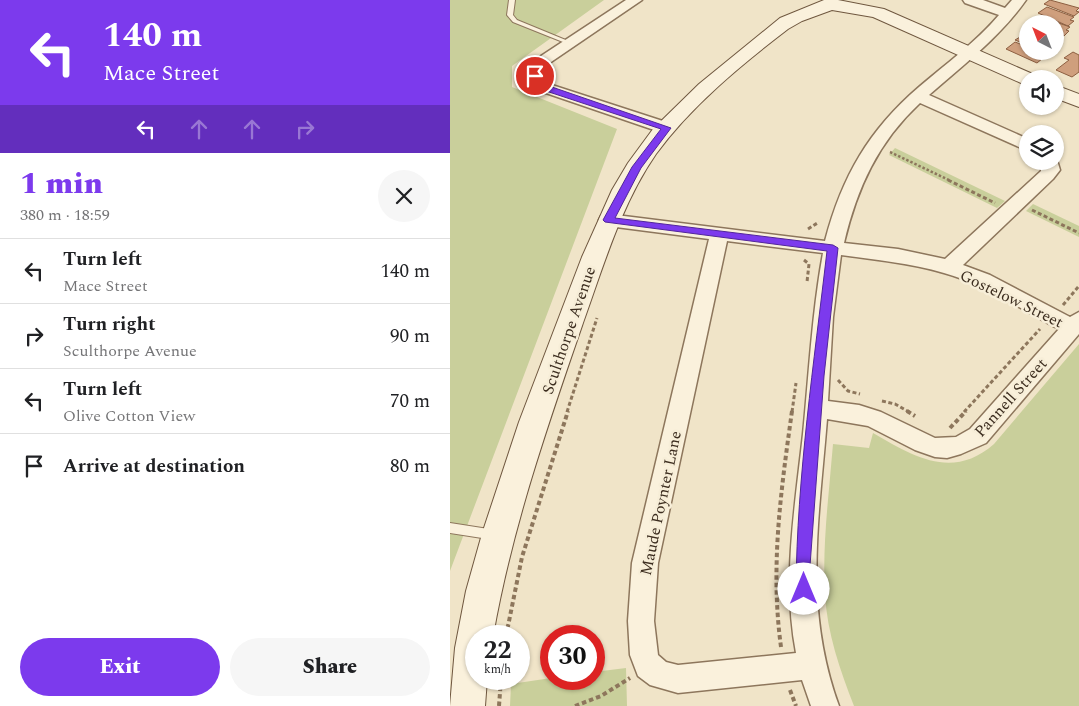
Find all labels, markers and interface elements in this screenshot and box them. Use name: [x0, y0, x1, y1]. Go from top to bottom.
text: 140 m: [103, 9, 202, 62]
north arrow: [1019, 15, 1064, 60]
map controls: [1019, 15, 1064, 170]
icon: left: [20, 20, 85, 85]
pin: [514, 55, 556, 97]
text: Mace Street: [103, 57, 219, 90]
icon: arrive: [521, 62, 549, 90]
button: sound: [1019, 70, 1064, 115]
icon: left: [132, 115, 160, 143]
icon: ahead: [185, 115, 213, 143]
icon: ahead: [238, 115, 266, 143]
icon: right: [291, 115, 319, 143]
button: layers: [1019, 125, 1064, 170]
text: 1 min: [20, 161, 103, 207]
button: close: [378, 170, 430, 222]
text: 380 m · 18:59: [20, 203, 110, 227]
text: Turn left: [63, 245, 142, 274]
icon: left: [20, 257, 48, 285]
text: 140 m: [380, 257, 430, 286]
street label: Sculthorpe Avenue: [536, 263, 602, 398]
street label: Gostelow Street: [956, 263, 1068, 334]
text: Mace Street: [63, 274, 148, 298]
text: Turn right: [63, 310, 156, 339]
icon: right: [20, 322, 48, 350]
text: 90 m: [390, 322, 430, 351]
text: Sculthorpe Avenue: [63, 339, 197, 363]
street label: Pannell Street: [969, 352, 1053, 443]
text: Turn left: [63, 375, 142, 404]
icon: left: [20, 387, 48, 415]
text: 70 m: [390, 387, 430, 416]
text: Olive Cotton View: [63, 404, 195, 428]
street label: Maude Poynter Lane: [634, 429, 688, 578]
icon: arrive: [20, 452, 48, 480]
text: Arrive at destination: [63, 452, 245, 481]
text: 80 m: [390, 452, 430, 481]
position arrow: [777, 562, 829, 614]
speed limit sign: 30: [540, 625, 605, 690]
text: 22: [483, 632, 512, 670]
button: Exit: [20, 638, 220, 696]
button: Share: [230, 638, 430, 696]
text: km/h: [484, 660, 511, 679]

